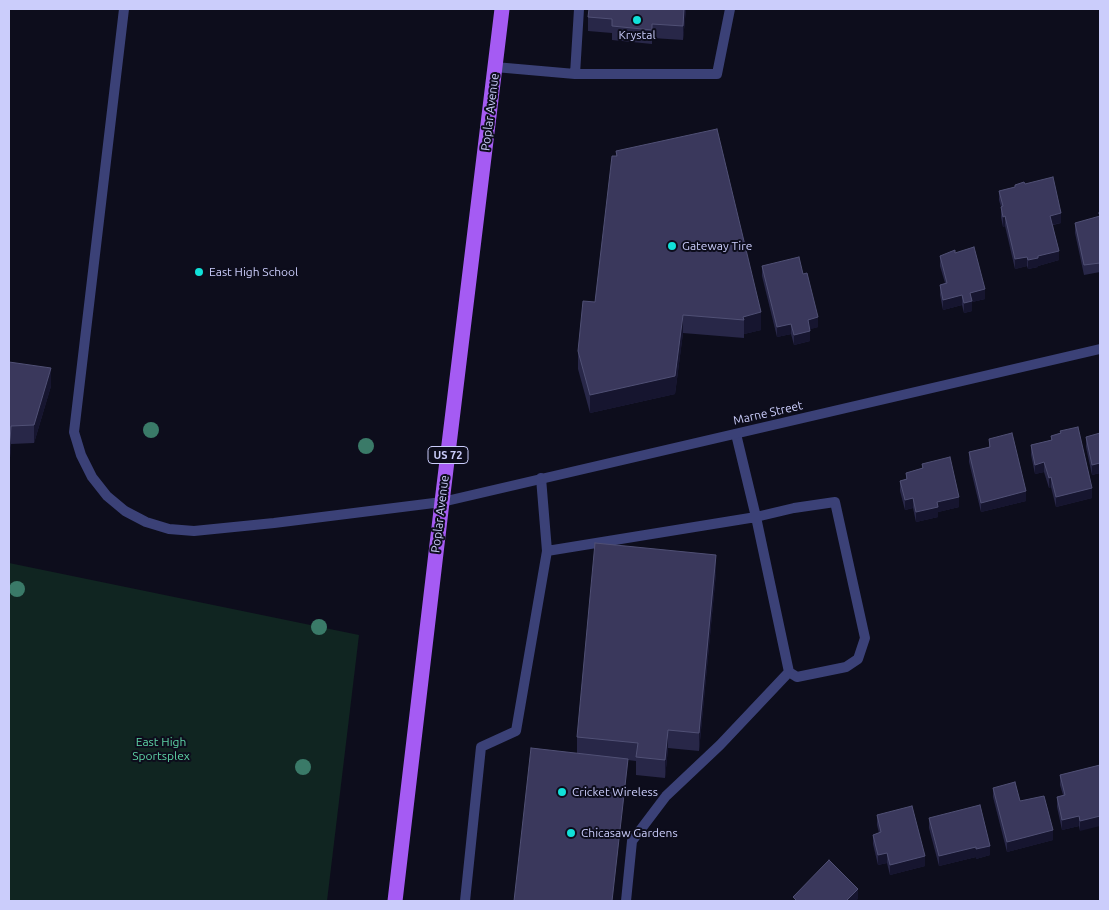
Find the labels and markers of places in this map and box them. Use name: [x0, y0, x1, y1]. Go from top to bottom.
marker: Krystal: [631, 14, 643, 26]
place label: Krystal: [618, 28, 656, 42]
place label: Gateway Tire: [682, 239, 752, 253]
marker: Gateway Tire: [666, 240, 678, 252]
place label: East High School: [209, 265, 298, 279]
marker: East High School: [193, 266, 205, 278]
place label: Cricket Wireless: [572, 785, 658, 799]
marker: Cricket Wireless: [556, 786, 568, 798]
place label: Chicasaw Gardens: [581, 826, 678, 840]
marker: Chicasaw Gardens: [565, 827, 577, 839]

